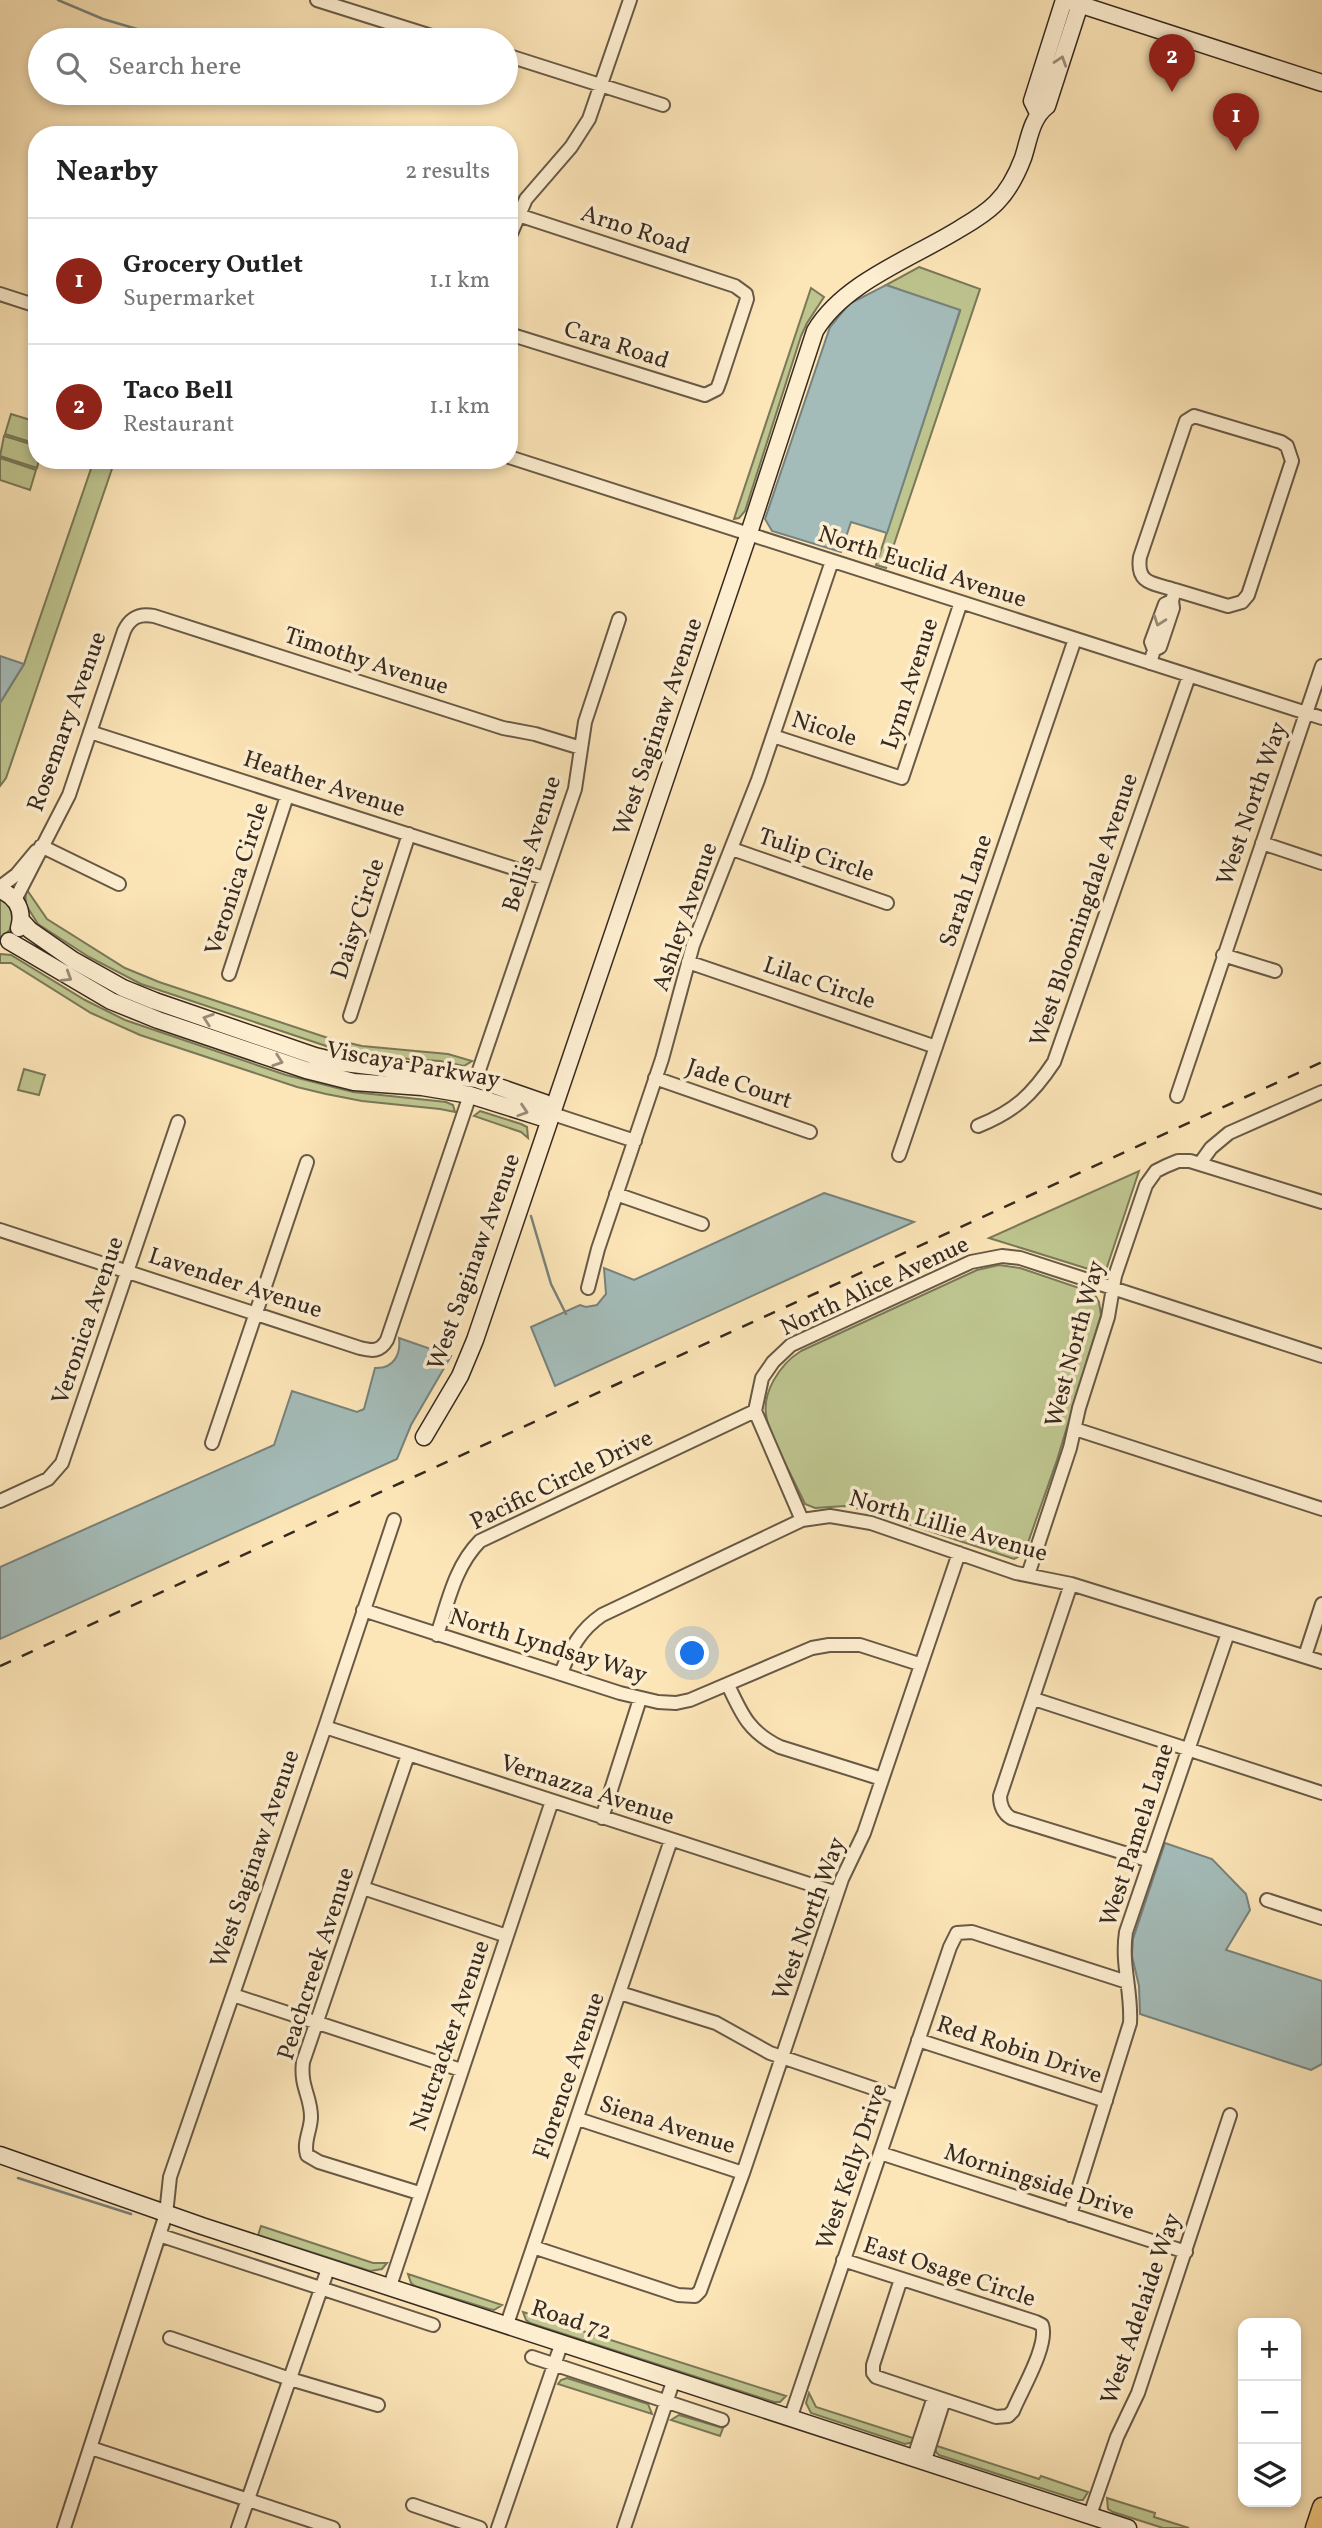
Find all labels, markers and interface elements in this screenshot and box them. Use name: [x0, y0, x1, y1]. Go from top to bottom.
search box: [28, 28, 518, 105]
pin: 2: [1149, 34, 1195, 92]
icon: search: [52, 48, 90, 86]
text: Search here: [108, 49, 241, 85]
one-way arrow: [1053, 55, 1068, 67]
pin: 1: [1213, 93, 1259, 151]
text: Nearby: [56, 151, 158, 193]
text: 2 results: [405, 156, 490, 188]
street label: Arno Road: [576, 197, 694, 265]
text: Grocery Outlet: [123, 247, 303, 283]
text: 1: [74, 265, 84, 297]
text: 1.1 km: [429, 265, 490, 297]
text: Supermarket: [123, 283, 255, 315]
street label: Cara Road: [559, 313, 673, 379]
text: Taco Bell: [123, 373, 233, 409]
text: 2: [73, 391, 85, 423]
text: 1.1 km: [429, 391, 490, 423]
text: Restaurant: [123, 409, 234, 441]
street label: North Euclid Avenue: [813, 518, 1031, 618]
street label: West Saginaw Avenue: [606, 613, 712, 841]
street label: Lynn Avenue: [874, 614, 948, 754]
one-way arrow: [1153, 615, 1167, 627]
street label: Timothy Avenue: [279, 619, 453, 705]
street label: Rosemary Avenue: [20, 627, 116, 817]
street label: Nicole: [787, 704, 861, 756]
street label: West North Way: [1209, 718, 1297, 890]
street label: Heather Avenue: [239, 743, 409, 827]
street label: West Bloomingdale Avenue: [1022, 769, 1148, 1051]
street label: Bellis Avenue: [495, 771, 571, 917]
street label: Veronica Circle: [197, 798, 279, 960]
street label: Tulip Circle: [753, 820, 879, 892]
street label: Sarah Lane: [932, 830, 1002, 952]
street label: Ashley Avenue: [645, 838, 727, 996]
street label: Daisy Circle: [323, 854, 395, 984]
street label: Lilac Circle: [758, 949, 880, 1019]
one-way arrow: [60, 968, 73, 981]
one-way arrow: [203, 1013, 215, 1027]
street label: Viscaya Parkway: [323, 1034, 503, 1098]
street label: Jade Court: [681, 1051, 797, 1119]
one-way arrow: [271, 1053, 283, 1067]
one-way arrow: [517, 1103, 529, 1117]
street label: West Saginaw Avenue: [420, 1149, 530, 1375]
street label: North Alice Avenue: [775, 1228, 975, 1346]
street label: Veronica Avenue: [44, 1232, 134, 1410]
street label: Lavender Avenue: [144, 1240, 326, 1328]
street label: West North Way: [1037, 1257, 1115, 1431]
street label: Pacific Circle Drive: [465, 1422, 659, 1540]
street label: North Lillie Avenue: [845, 1482, 1051, 1572]
street label: North Lyndsay Way: [445, 1601, 651, 1693]
your location: [675, 1636, 709, 1670]
street label: West Pamela Lane: [1092, 1739, 1184, 1931]
street label: West Saginaw Avenue: [203, 1745, 309, 1973]
street label: Vernazza Avenue: [496, 1747, 678, 1835]
street label: West North Way: [765, 1833, 855, 2005]
street label: Peachcreek Avenue: [270, 1863, 364, 2065]
street label: Nutcracker Avenue: [402, 1936, 500, 2136]
street label: Florence Avenue: [526, 1988, 614, 2164]
street label: Red Robin Drive: [932, 2008, 1106, 2094]
street label: West Kelly Drive: [809, 2079, 897, 2255]
street label: Siena Avenue: [594, 2088, 740, 2164]
street label: Morningside Drive: [939, 2136, 1139, 2230]
street label: West Adelaide Way: [1093, 2209, 1191, 2409]
street label: East Osage Circle: [858, 2229, 1040, 2317]
street label: Road 72: [526, 2292, 616, 2350]
map controls: [1238, 2318, 1301, 2507]
button: +: [1238, 2318, 1301, 2381]
button: −: [1238, 2381, 1301, 2444]
button: layers: [1238, 2444, 1301, 2507]

